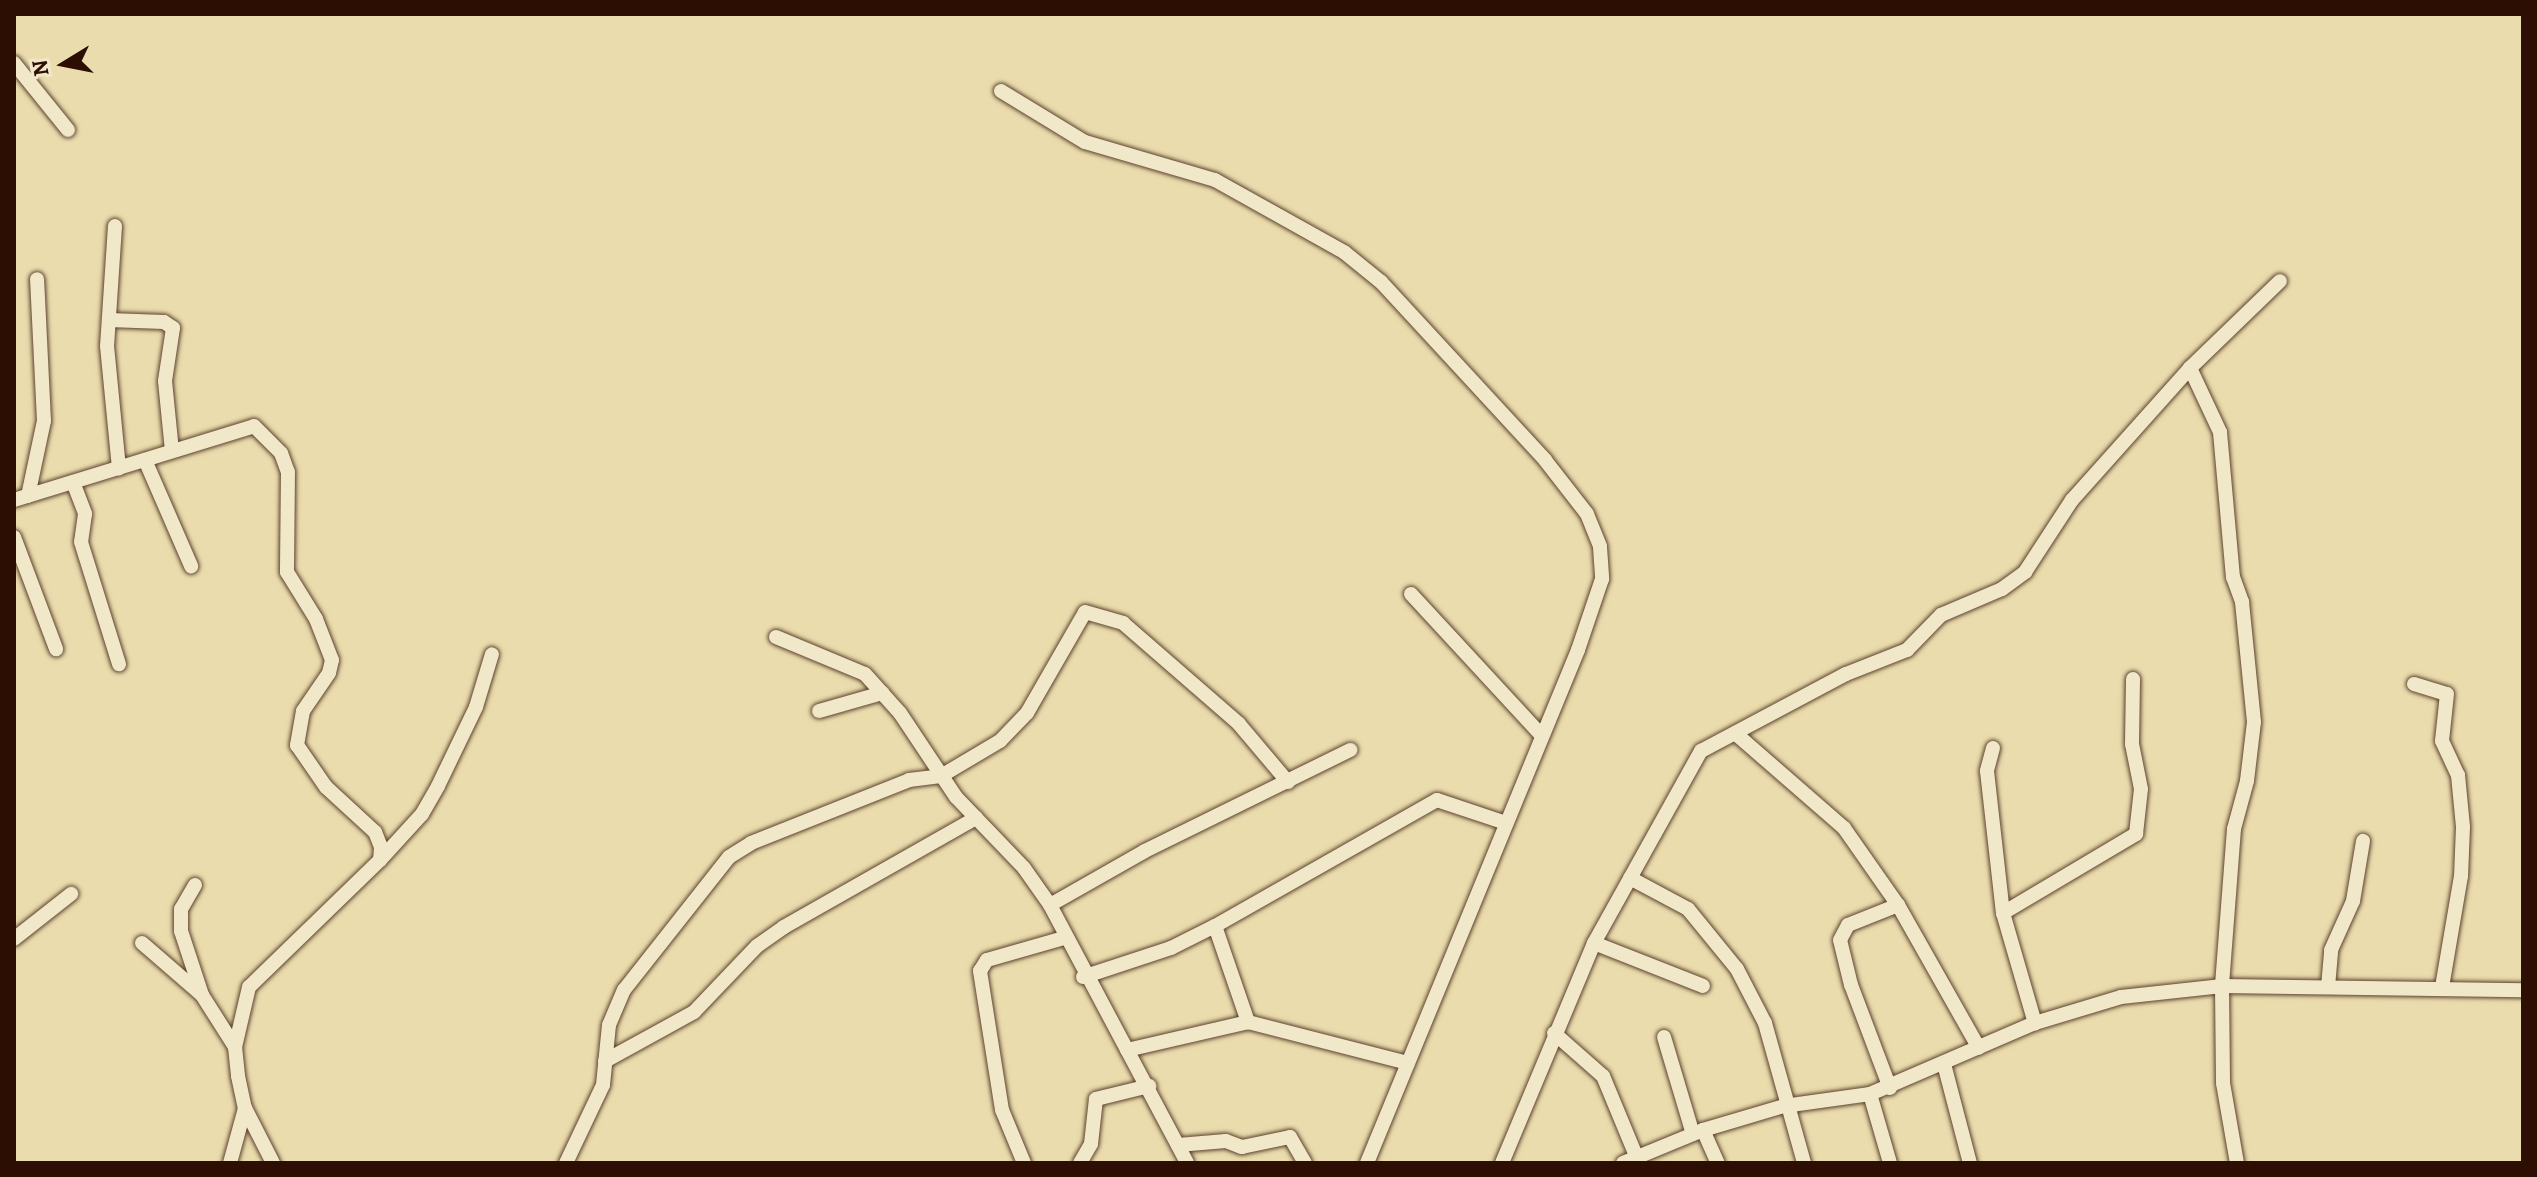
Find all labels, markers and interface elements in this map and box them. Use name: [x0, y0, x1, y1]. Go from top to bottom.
north arrow: [24, 24, 104, 104]
text: N: [24, 58, 57, 79]

